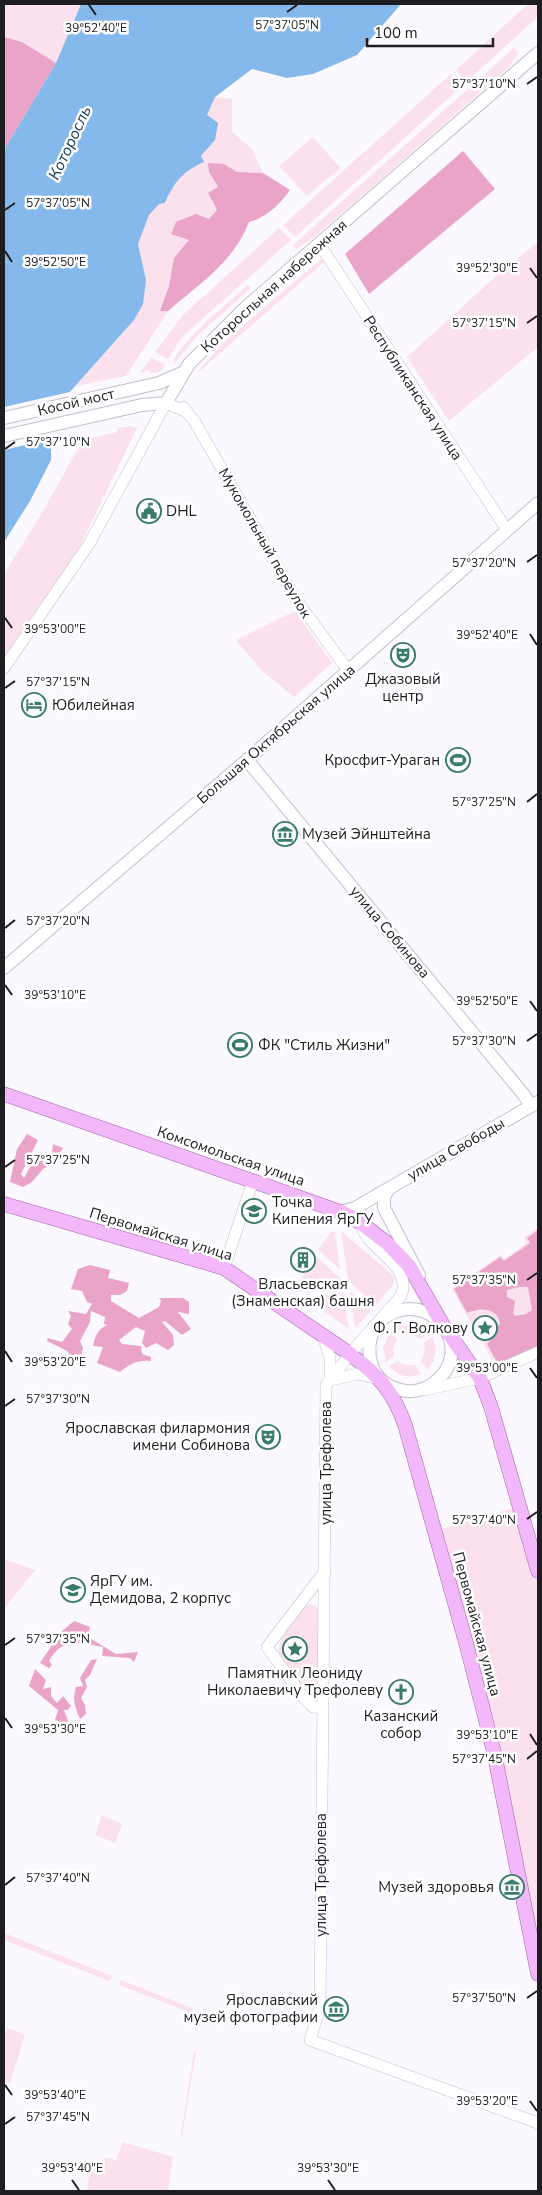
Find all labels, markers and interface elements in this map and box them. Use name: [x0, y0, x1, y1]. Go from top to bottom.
scale bar: [367, 15, 493, 47]
text: 57°37'05"N: [255, 17, 319, 33]
text: 39°52'40"E: [65, 20, 127, 36]
text: 100 m: [374, 23, 418, 43]
text: 57°37'10"N: [452, 76, 516, 92]
water label: Которосль: [43, 102, 97, 184]
text: 57°37'05"N: [26, 195, 90, 211]
street label: Которосльная набережная: [197, 215, 351, 357]
text: 39°52'50"E: [24, 254, 86, 270]
text: 39°52'30"E: [456, 260, 518, 276]
street label: Республиканская улица: [359, 312, 467, 464]
text: 57°37'15"N: [452, 315, 516, 331]
street label: Косой мост: [36, 383, 117, 421]
text: 57°37'10"N: [26, 434, 90, 450]
street label: Мукомольный переулок: [214, 464, 316, 622]
public building icon: DHL: [136, 498, 162, 524]
place label: DHL: [166, 501, 197, 521]
text: 57°37'20"N: [452, 555, 516, 571]
text: 39°53'00"E: [24, 621, 86, 637]
text: 39°52'40"E: [456, 627, 518, 643]
theatre icon: Джазовый центр: [390, 642, 416, 668]
street label: Большая Октябрьская улица: [193, 660, 359, 808]
place label: Джазовый центр: [365, 669, 441, 706]
text: 57°37'15"N: [26, 674, 90, 690]
hotel icon: Юбилейная: [21, 692, 47, 718]
place label: Юбилейная: [52, 695, 135, 715]
sports icon: Кросфит-Ураган: [445, 747, 471, 773]
place label: Кросфит-Ураган: [324, 750, 440, 770]
text: 57°37'25"N: [452, 794, 516, 810]
museum icon: Музей Эйнштейна: [272, 821, 298, 847]
place label: Музей Эйнштейна: [302, 824, 431, 844]
street label: улица Собинова: [345, 882, 435, 982]
text: 57°37'20"N: [26, 913, 90, 929]
text: 39°53'10"E: [24, 987, 86, 1003]
text: 39°52'50"E: [456, 993, 518, 1009]
sports icon: ФК "Стиль Жизни": [227, 1032, 253, 1058]
text: 57°37'30"N: [452, 1033, 516, 1049]
place label: ФК "Стиль Жизни": [258, 1035, 390, 1055]
street label: улица Свободы: [404, 1113, 508, 1185]
street label: Комсомольская улица: [154, 1121, 308, 1191]
text: 57°37'25"N: [26, 1152, 90, 1168]
place label: Точка Кипения ЯрГУ: [272, 1192, 374, 1229]
school or university icon: Точка Кипения ЯрГУ: [241, 1198, 267, 1224]
street label: Первомайская улица: [87, 1203, 235, 1265]
building icon: Власьевская (Знаменская) башня: [290, 1247, 316, 1273]
text: 57°37'35"N: [452, 1272, 516, 1288]
place label: Власьевская (Знаменская) башня: [231, 1274, 375, 1311]
place icon: Ф. Г. Волкову: [472, 1315, 498, 1341]
place label: Ф. Г. Волкову: [373, 1318, 468, 1338]
text: 39°53'20"E: [24, 1354, 86, 1370]
text: 39°53'00"E: [456, 1360, 518, 1376]
text: 57°37'30"N: [26, 1391, 90, 1407]
street label: улица Трефолева: [316, 1401, 336, 1525]
place label: Ярославская филармония имени Собинова: [65, 1418, 250, 1455]
theatre icon: Ярославская филармония имени Собинова: [255, 1424, 281, 1450]
text: 57°37'40"N: [452, 1512, 516, 1528]
street label: Первомайская улица: [448, 1550, 506, 1698]
place label: ЯрГУ им. Демидова, 2 корпус: [90, 1571, 231, 1608]
school or university icon: ЯрГУ им. Демидова, 2 корпус: [60, 1577, 86, 1603]
text: 57°37'35"N: [26, 1631, 90, 1647]
place icon: Памятник Леониду Николаевичу Трефолеву: [282, 1636, 308, 1662]
place label: Памятник Леониду Николаевичу Трефолеву: [207, 1663, 383, 1700]
church icon: Казанский собор: [388, 1679, 414, 1705]
place label: Казанский собор: [364, 1706, 438, 1743]
text: 39°53'30"E: [24, 1721, 86, 1737]
text: 39°53'10"E: [456, 1727, 518, 1743]
text: 57°37'45"N: [452, 1751, 516, 1767]
street label: улица Трефолева: [311, 1813, 331, 1937]
text: 57°37'40"N: [26, 1870, 90, 1886]
museum icon: Музей здоровья: [499, 1874, 525, 1900]
place label: Музей здоровья: [378, 1877, 494, 1897]
place label: Ярославский музей фотографии: [184, 1990, 318, 2027]
text: 57°37'50"N: [452, 1990, 516, 2006]
museum icon: Ярославский музей фотографии: [323, 1996, 349, 2022]
text: 39°53'40"E: [24, 2087, 86, 2103]
text: 39°53'20"E: [456, 2093, 518, 2109]
text: 57°37'45"N: [26, 2109, 90, 2125]
text: 39°53'40"E: [41, 2160, 103, 2176]
text: 39°53'30"E: [297, 2160, 359, 2176]

